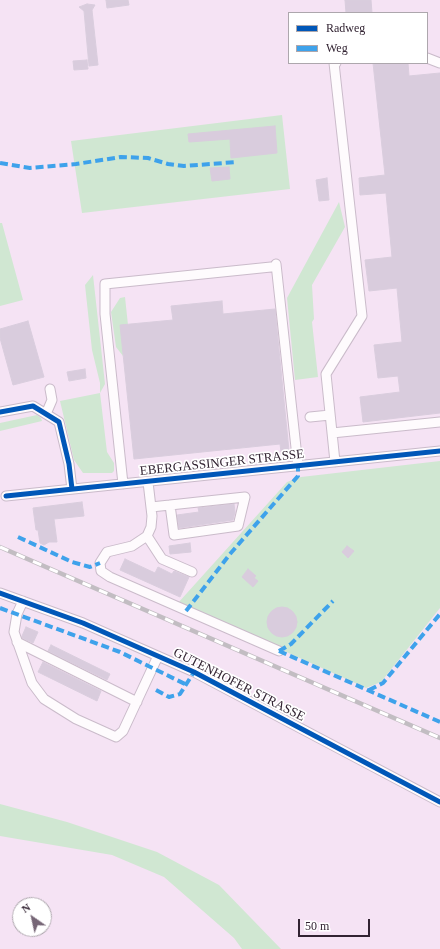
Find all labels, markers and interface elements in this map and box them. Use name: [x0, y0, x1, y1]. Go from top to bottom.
legend: [288, 12, 428, 64]
text: Radweg: [326, 21, 365, 35]
text: Weg: [326, 41, 348, 55]
street label: EBERGASSINGER STRASSE: [139, 447, 305, 479]
street label: GUTENHOFER STRASSE: [171, 645, 307, 725]
north arrow: [12, 897, 52, 937]
text: N: [19, 901, 32, 915]
scale bar: [300, 911, 372, 937]
text: 50 m: [305, 919, 329, 933]

